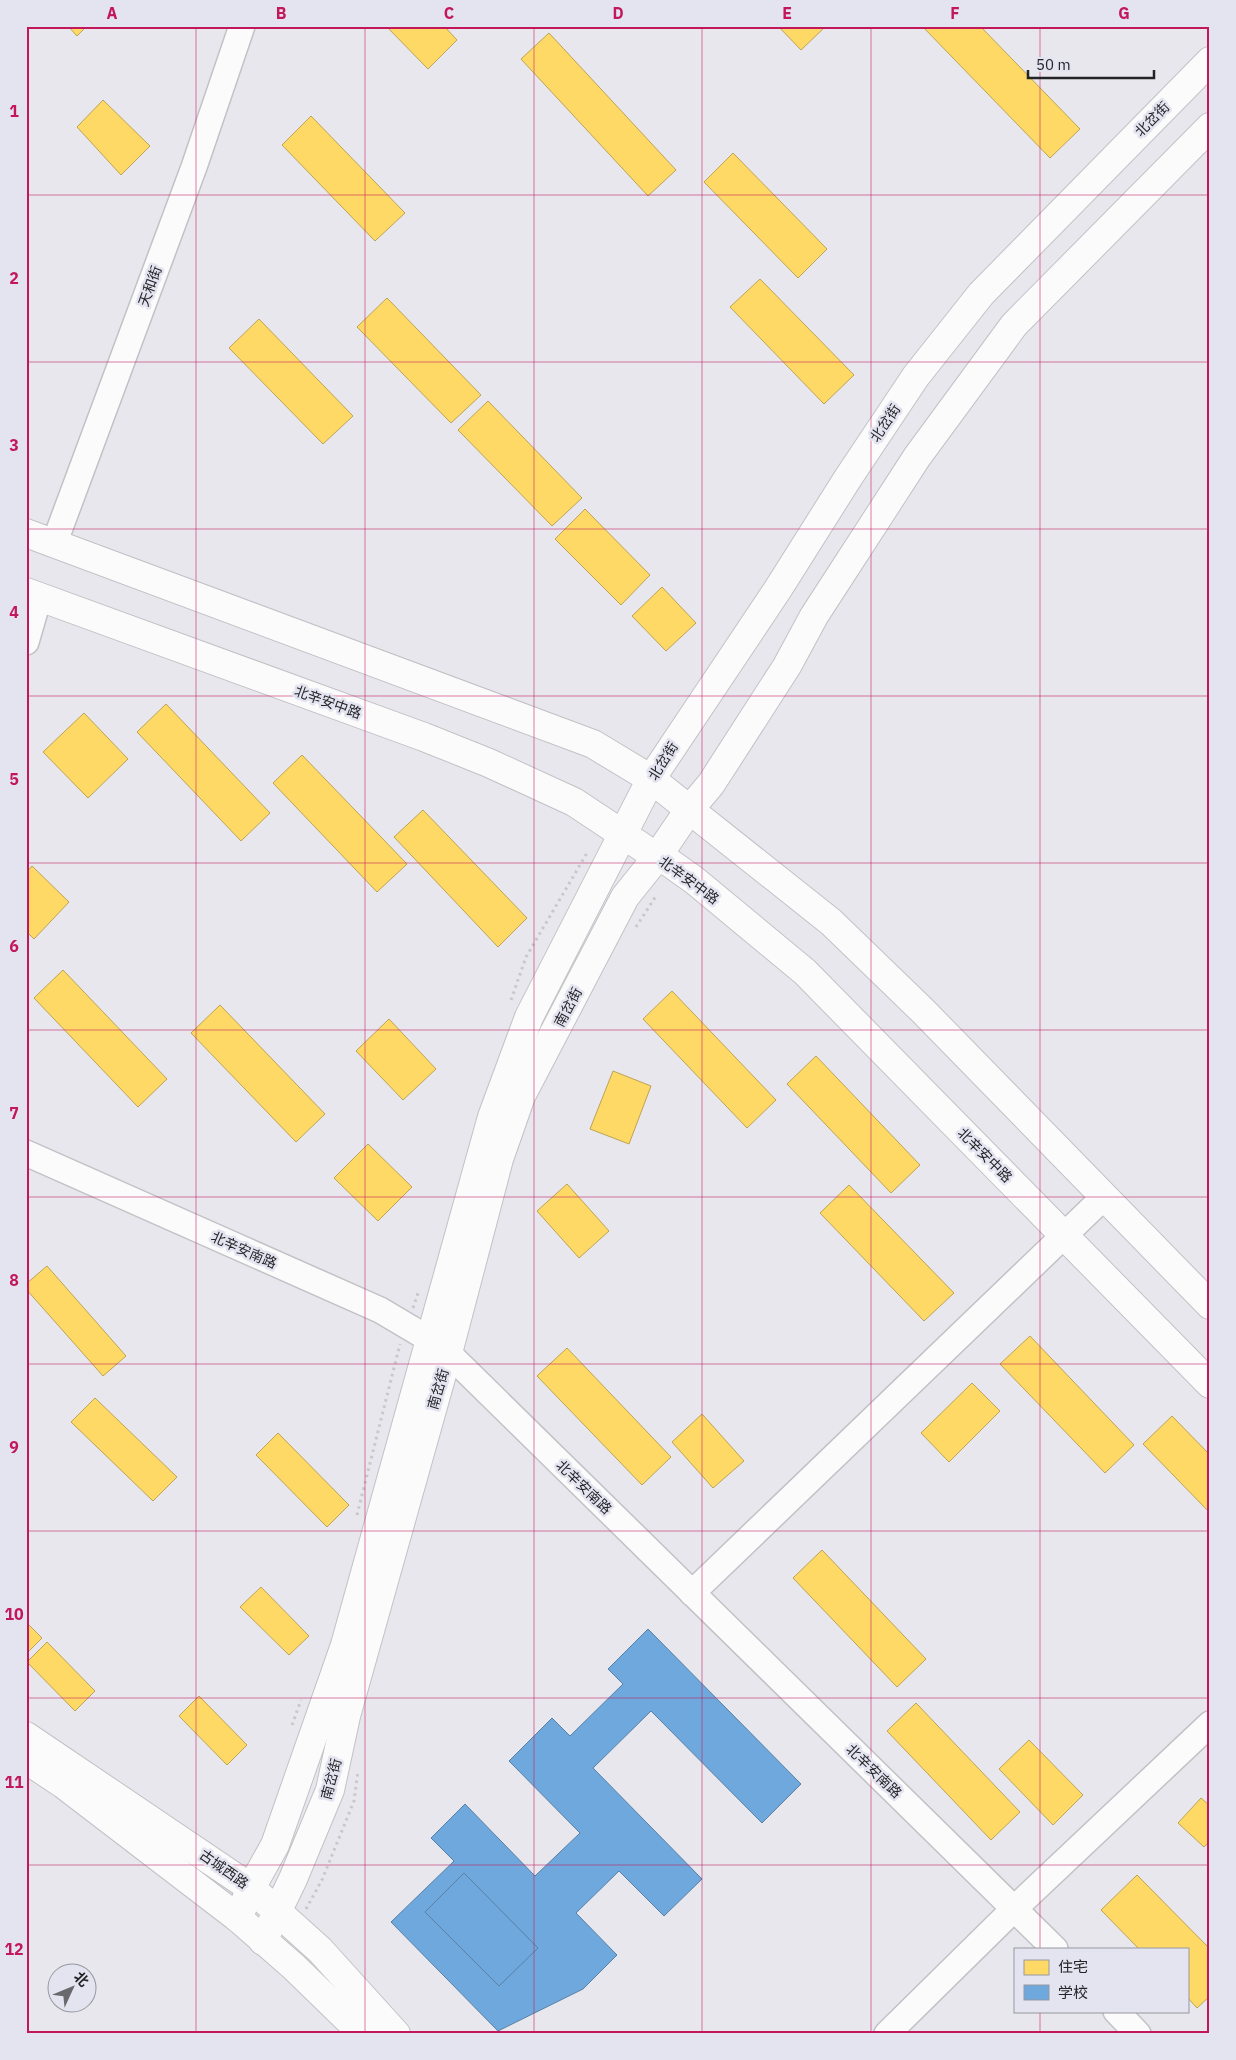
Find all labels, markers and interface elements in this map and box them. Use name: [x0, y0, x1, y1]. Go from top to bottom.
text: A: [107, 3, 118, 23]
text: B: [276, 3, 287, 23]
text: C: [444, 3, 454, 23]
text: D: [612, 3, 624, 23]
text: E: [782, 3, 792, 23]
text: F: [950, 3, 960, 23]
text: G: [1118, 3, 1130, 23]
scale bar: [1028, 48, 1155, 80]
text: 50 m: [1036, 55, 1071, 74]
street label: 北岔街: [1131, 98, 1173, 140]
text: 1: [9, 101, 19, 121]
street label: 天和街: [134, 263, 166, 309]
text: 2: [9, 268, 19, 288]
street label: 北岔街: [866, 401, 904, 445]
text: 3: [9, 435, 19, 455]
text: 4: [9, 602, 19, 622]
street label: 北辛安中路: [292, 682, 364, 722]
street label: 北岔街: [644, 738, 682, 784]
text: 5: [9, 769, 19, 789]
street label: 北辛安中路: [655, 852, 723, 908]
text: 6: [9, 936, 19, 956]
street label: 南岔街: [550, 984, 586, 1030]
text: 7: [9, 1103, 19, 1123]
street label: 北辛安中路: [954, 1124, 1016, 1186]
street label: 北辛安南路: [208, 1228, 280, 1272]
text: 8: [9, 1270, 19, 1290]
street label: 南岔街: [424, 1366, 452, 1412]
text: 9: [9, 1437, 19, 1457]
street label: 北辛安南路: [553, 1456, 615, 1518]
text: 10: [4, 1604, 24, 1624]
street label: 北辛安南路: [843, 1740, 905, 1802]
street label: 南岔街: [317, 1756, 345, 1802]
text: 11: [4, 1772, 24, 1792]
street label: 古城西路: [196, 1846, 252, 1892]
text: 12: [4, 1939, 24, 1959]
legend: [1014, 1948, 1188, 2012]
text: 住宅: [1058, 1957, 1088, 1976]
north arrow: [48, 1962, 98, 2012]
text: 北: [70, 1968, 93, 1990]
text: 学校: [1058, 1983, 1088, 2002]

